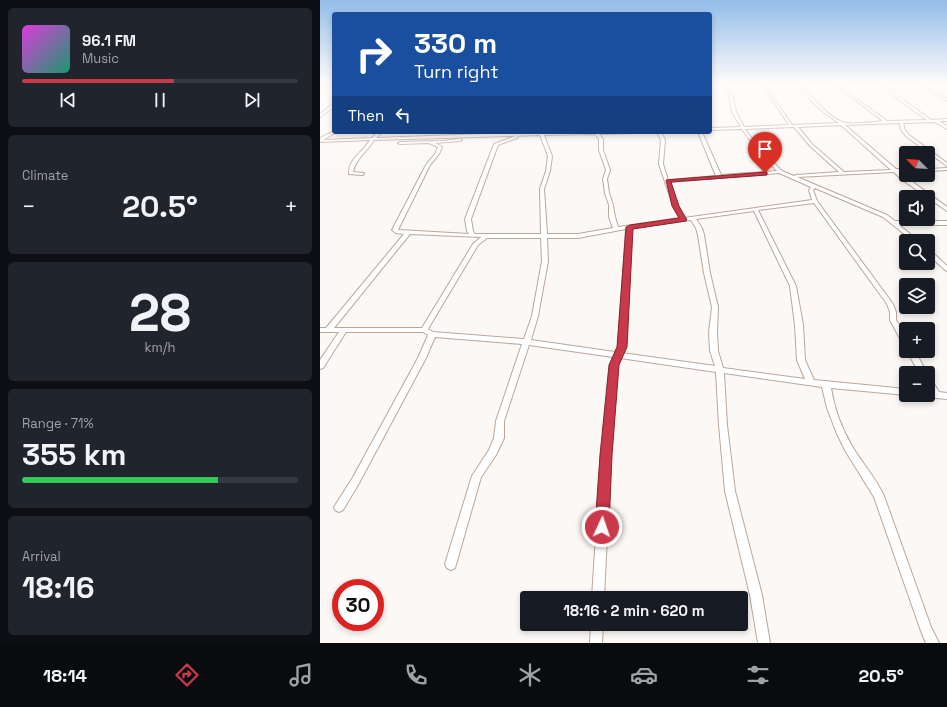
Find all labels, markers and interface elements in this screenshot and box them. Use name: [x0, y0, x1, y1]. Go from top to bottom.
text: 330 m: [414, 25, 497, 61]
icon: right: [348, 28, 400, 80]
text: 96.1 FM: [82, 31, 136, 50]
text: Music: [82, 50, 119, 67]
text: Turn right: [414, 60, 498, 83]
icon: previous: [57, 89, 79, 111]
icon: pause: [149, 89, 171, 111]
icon: next: [241, 89, 263, 111]
icon: left: [392, 104, 414, 126]
text: Then: [348, 106, 384, 125]
pin: [748, 132, 782, 173]
icon: arrive: [754, 138, 776, 160]
north arrow: [899, 146, 935, 182]
map controls: [899, 146, 935, 402]
text: Climate: [22, 167, 68, 184]
text: 20.5°: [122, 187, 198, 226]
button: sound: [899, 190, 935, 226]
text: −: [22, 192, 36, 220]
text: +: [284, 192, 298, 220]
button: search: [899, 234, 935, 270]
button: layers: [899, 278, 935, 314]
text: 28: [129, 280, 191, 346]
button: +: [899, 322, 935, 358]
text: km/h: [145, 339, 175, 356]
button: −: [899, 366, 935, 402]
text: Range · 71%: [22, 415, 93, 432]
text: 355 km: [22, 435, 126, 474]
position arrow: [581, 506, 623, 548]
text: Arrival: [22, 548, 61, 565]
text: 18:16: [22, 568, 95, 607]
speed limit sign: 30: [332, 579, 384, 631]
text: 18:16 · 2 min · 620 m: [563, 601, 705, 620]
icon: directions: [173, 661, 201, 689]
icon: music: [287, 661, 315, 689]
icon: phone: [402, 661, 430, 689]
icon: climate: [516, 661, 544, 689]
icon: car: [630, 661, 658, 689]
icon: filters: [744, 661, 772, 689]
text: 18:14: [43, 664, 87, 687]
text: 20.5°: [858, 664, 904, 687]

